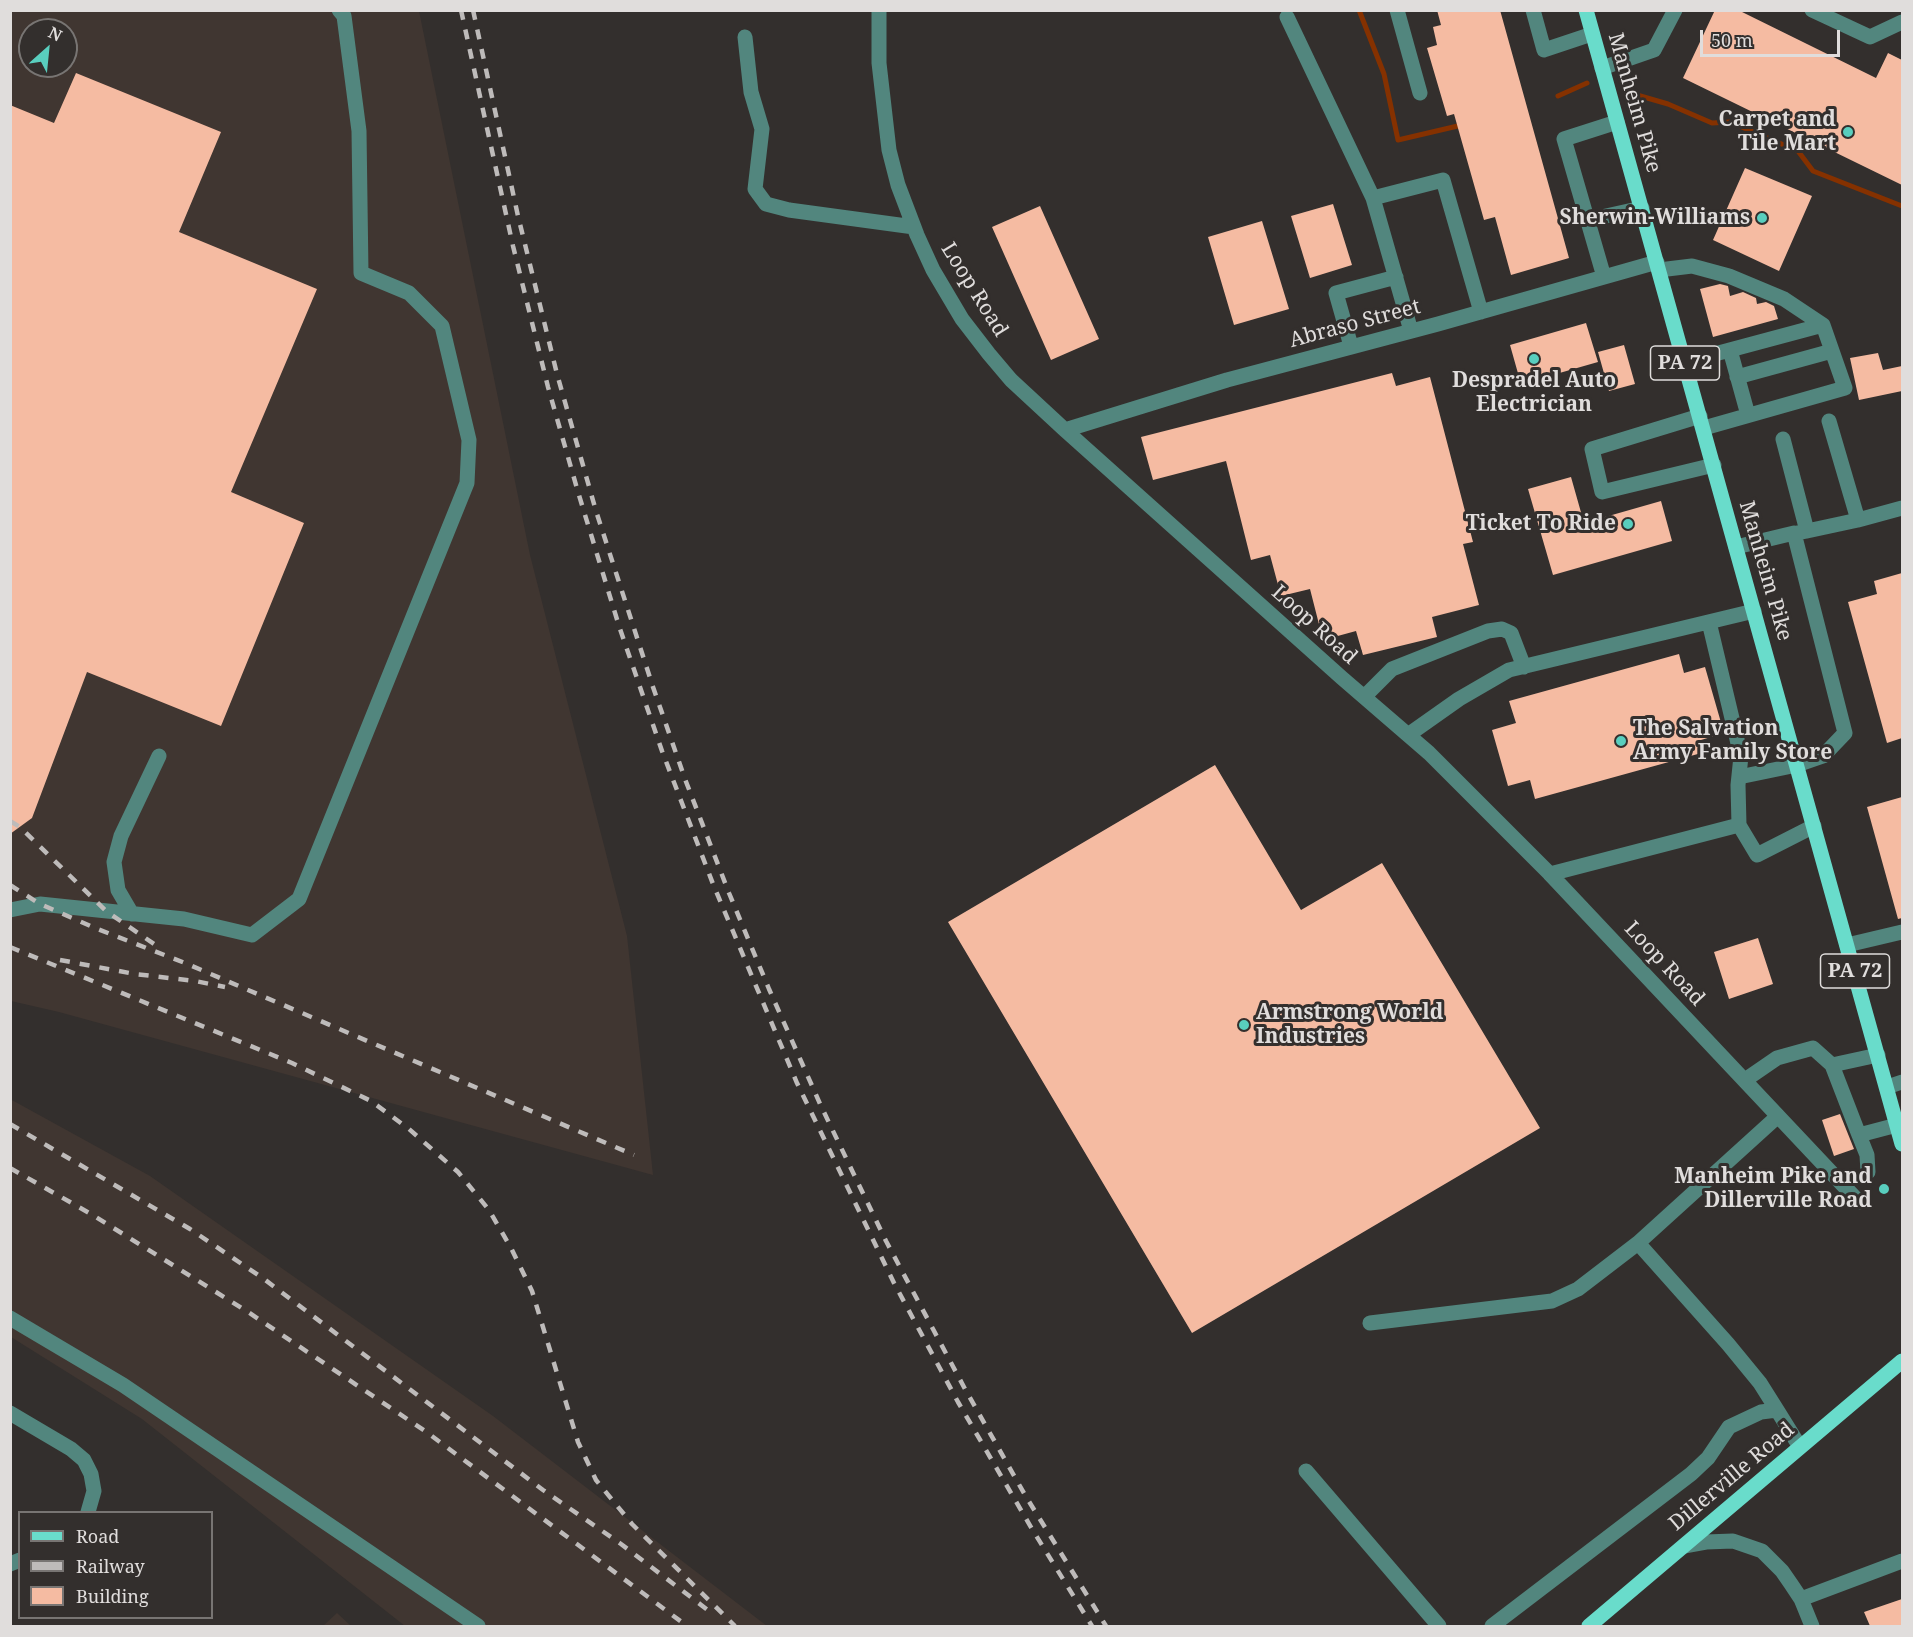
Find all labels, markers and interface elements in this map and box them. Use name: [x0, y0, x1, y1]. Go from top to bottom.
north arrow: [18, 18, 78, 78]
scale bar: [1703, 18, 1842, 56]
text: N: [45, 21, 66, 46]
text: 50 m: [1711, 28, 1753, 52]
street label: Manheim Pike: [1602, 30, 1666, 176]
place label: Carpet and Tile Mart: [1719, 107, 1836, 157]
marker: Carpet and Tile Mart: [1841, 125, 1855, 139]
place label: Sherwin-Williams: [1560, 205, 1750, 231]
marker: Sherwin-Williams: [1755, 211, 1769, 225]
street label: Loop Road: [935, 238, 1013, 342]
street label: Abraso Street: [1287, 294, 1423, 354]
road number: PA 72: [1650, 346, 1720, 380]
marker: Despradel Auto Electrician: [1527, 352, 1541, 366]
place label: Despradel Auto Electrician: [1452, 368, 1616, 418]
street label: Manheim Pike: [1733, 498, 1797, 644]
place label: Ticket To Ride: [1466, 511, 1616, 537]
marker: Ticket To Ride: [1621, 517, 1635, 531]
street label: Loop Road: [1266, 580, 1362, 670]
place label: The Salvation Army Family Store: [1633, 716, 1832, 766]
marker: The Salvation Army Family Store: [1614, 734, 1628, 748]
street label: Loop Road: [1619, 917, 1709, 1011]
road number: PA 72: [1820, 954, 1890, 988]
place label: Armstrong World Industries: [1256, 1000, 1443, 1050]
marker: Armstrong World Industries: [1237, 1018, 1251, 1032]
place label: Manheim Pike and Dillerville Road: [1674, 1164, 1872, 1214]
marker: Manheim Pike and Dillerville Road: [1877, 1182, 1891, 1196]
street label: Dillerville Road: [1664, 1417, 1800, 1537]
legend: [18, 1511, 213, 1619]
text: Road: [76, 1524, 119, 1548]
text: Railway: [76, 1554, 145, 1578]
text: Building: [76, 1584, 149, 1608]

